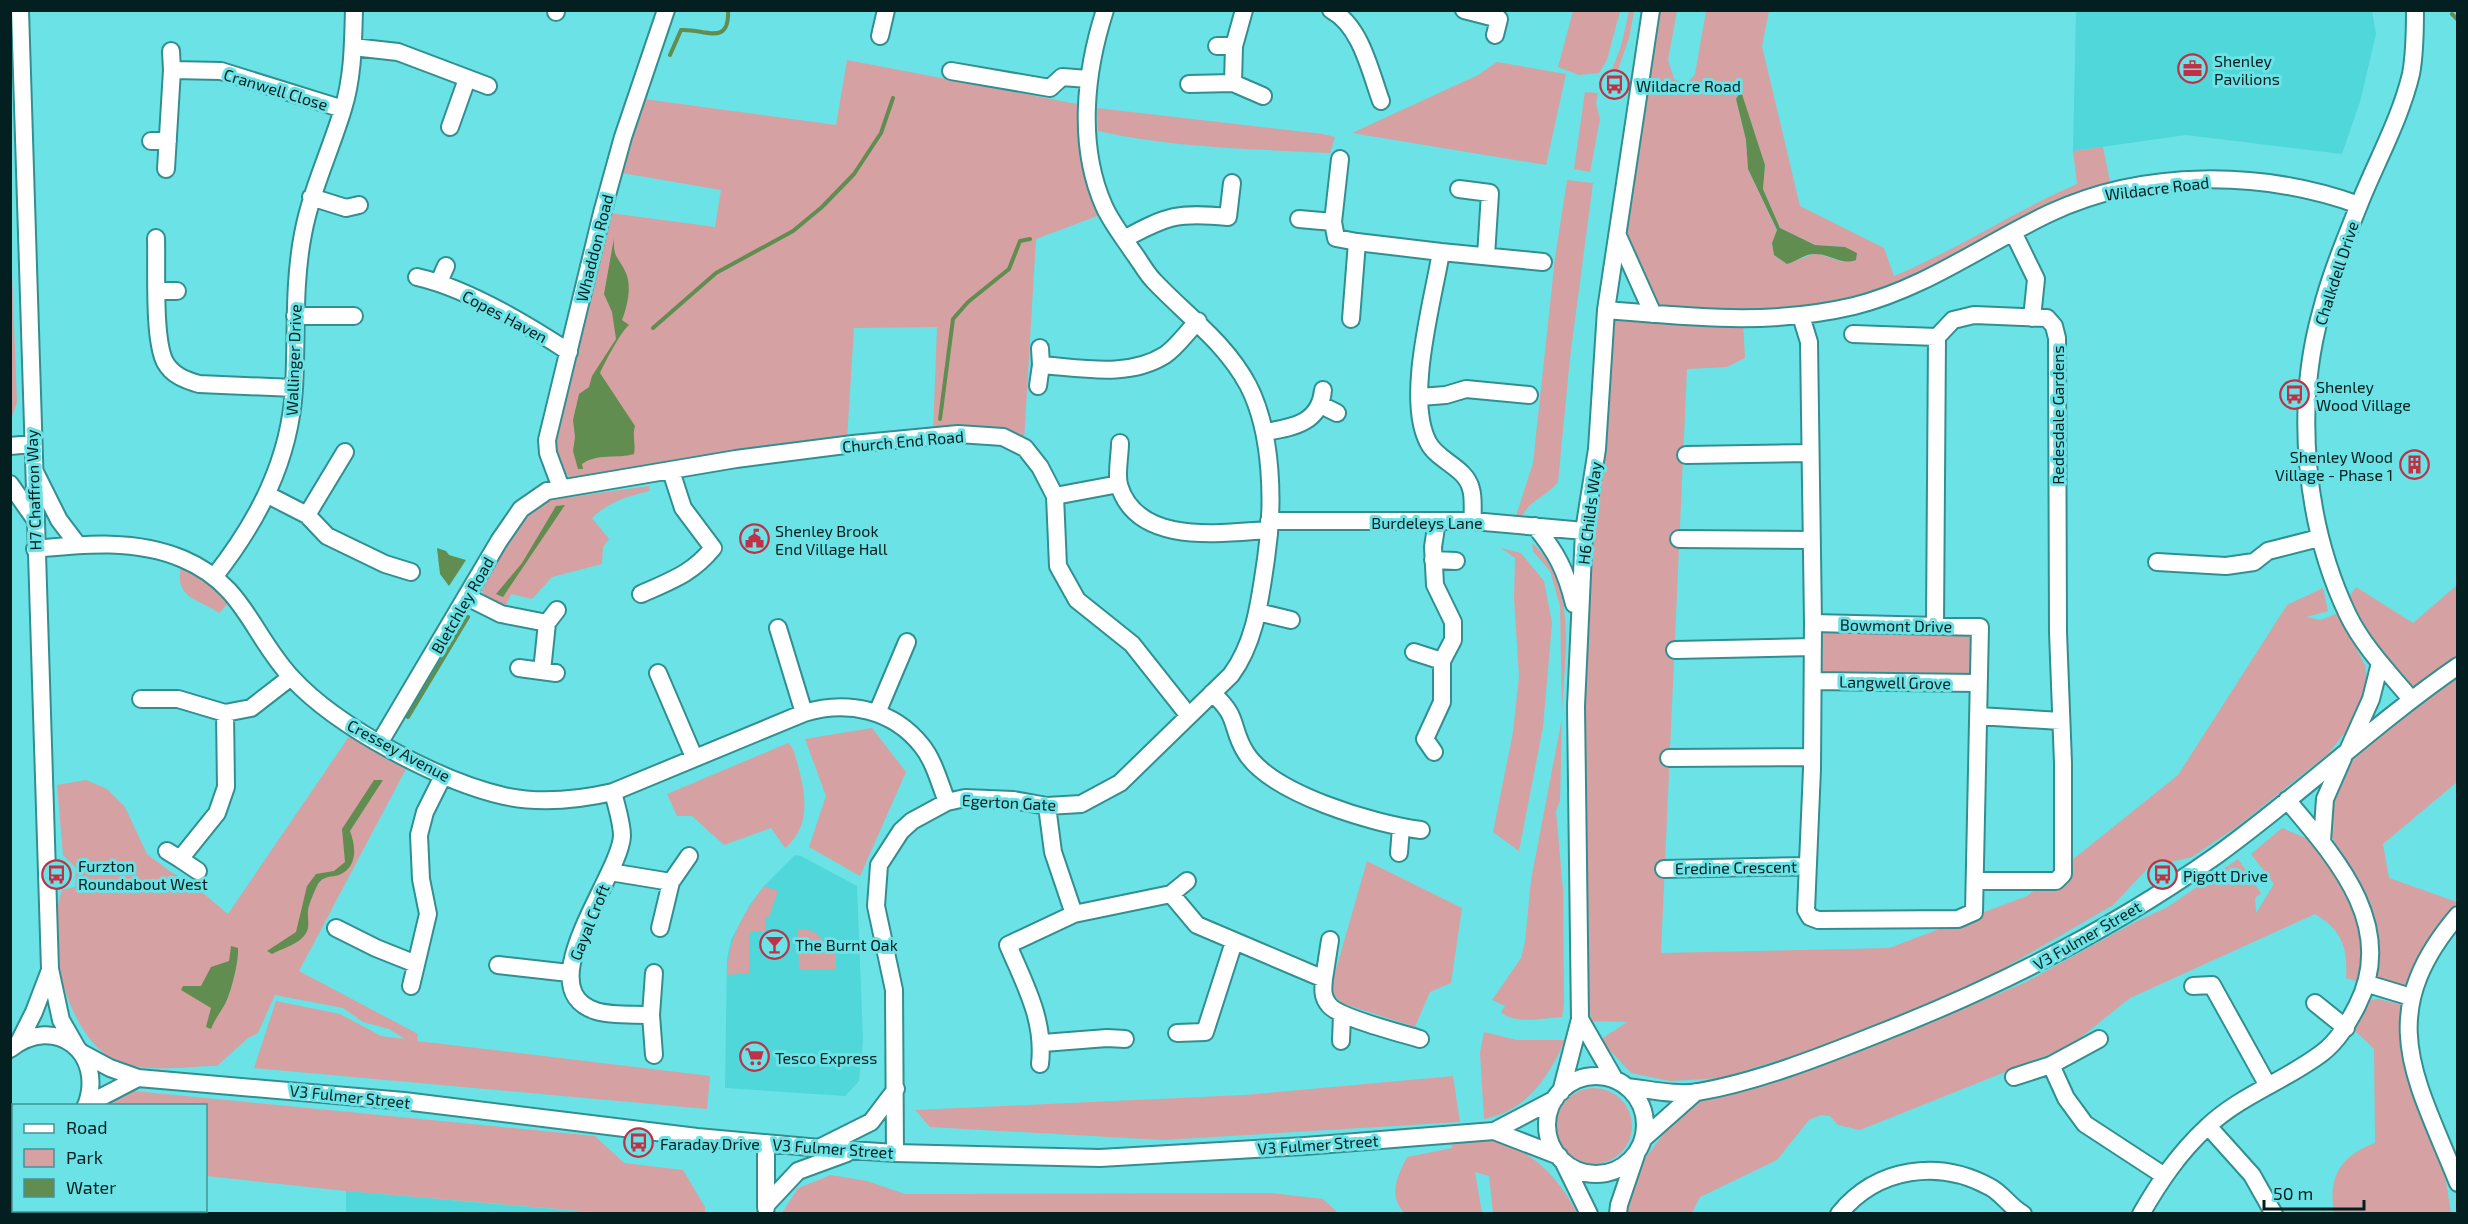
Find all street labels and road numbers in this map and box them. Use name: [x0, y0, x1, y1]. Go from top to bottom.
street label: Cranwell Close: [222, 64, 330, 114]
street label: Wildacre Road: [2104, 172, 2210, 204]
street label: Whaddon Road: [571, 192, 617, 304]
street label: Chalkdell Drive: [2310, 219, 2362, 327]
street label: Copes Haven: [459, 286, 551, 346]
street label: Wallinger Drive: [282, 304, 304, 416]
street label: Redesdale Gardens: [2048, 345, 2067, 485]
street label: Church End Road: [841, 426, 965, 456]
street label: H7 Chaffron Way: [21, 429, 45, 551]
street label: H6 Childs Way: [1573, 460, 1605, 565]
street label: Burdeleys Lane: [1371, 513, 1483, 532]
street label: Bletchley Road: [427, 553, 497, 657]
street label: Bowmont Drive: [1840, 615, 1952, 635]
street label: Langwell Grove: [1839, 672, 1951, 692]
street label: Cressey Avenue: [344, 715, 454, 785]
street label: Egerton Gate: [961, 790, 1057, 814]
street label: Eredine Crescent: [1675, 856, 1797, 878]
street label: Gayal Croft: [565, 881, 613, 963]
street label: V3 Fulmer Street: [2030, 896, 2144, 974]
street label: V3 Fulmer Street: [289, 1080, 411, 1112]
street label: V3 Fulmer Street: [1257, 1130, 1379, 1158]
street label: V3 Fulmer Street: [772, 1134, 894, 1162]

